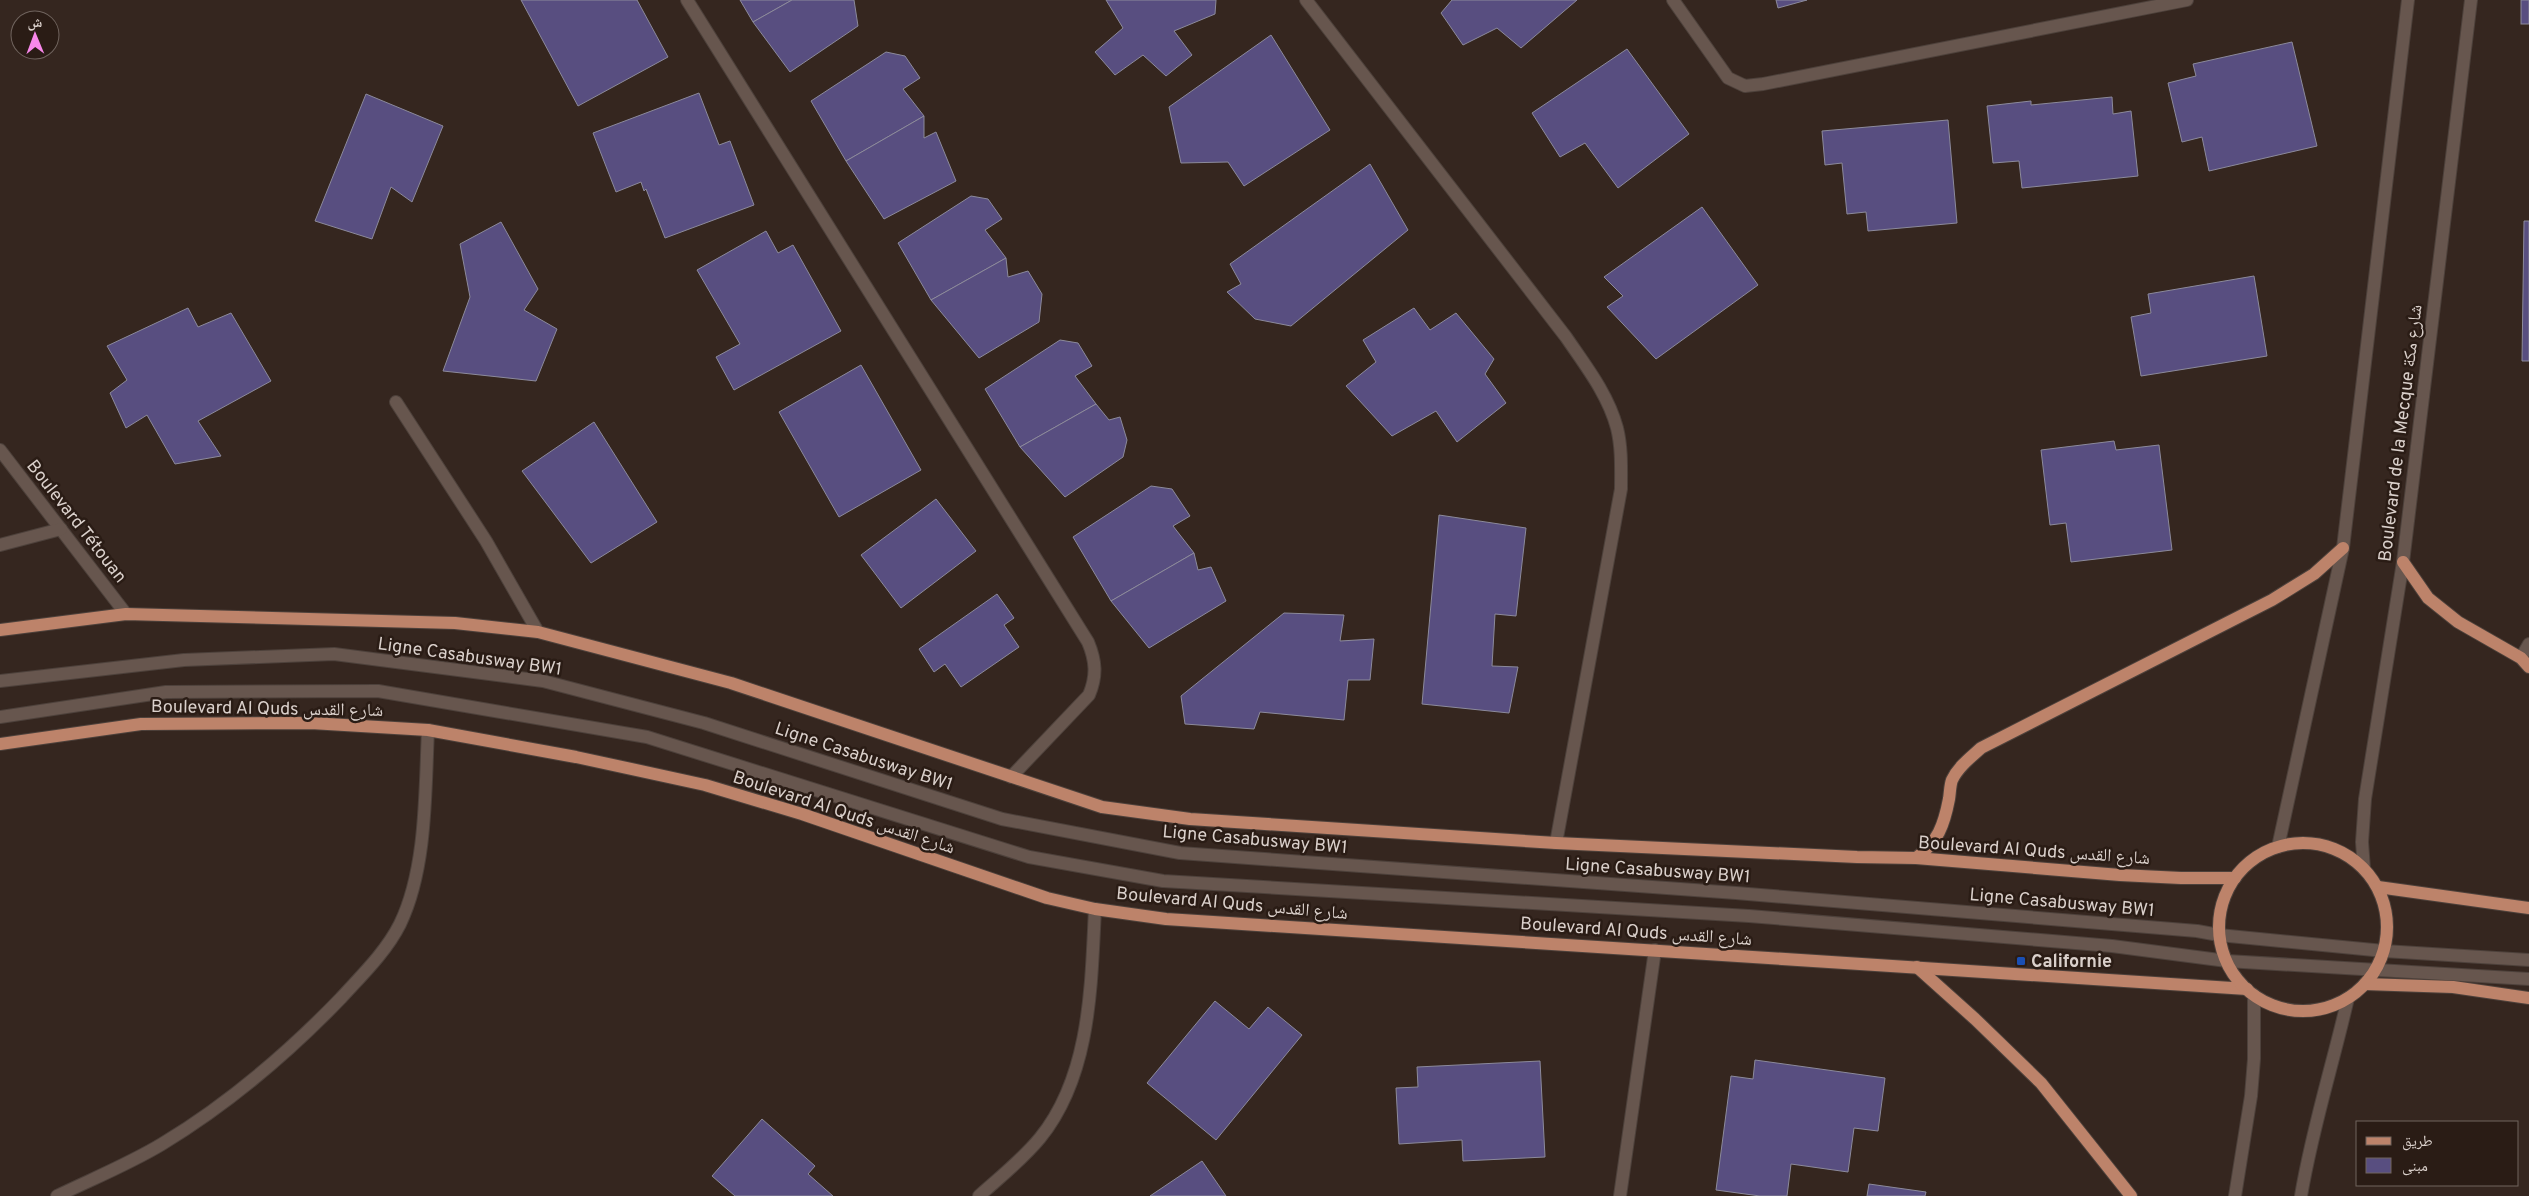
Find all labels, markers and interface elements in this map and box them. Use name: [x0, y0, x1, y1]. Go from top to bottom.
north arrow: [10, 10, 60, 60]
text: ش: [27, 15, 43, 32]
street label: Boulevard de la Mecque شارع مكة: [2374, 303, 2429, 563]
street label: Boulevard Tétouan: [21, 456, 131, 588]
street label: Ligne Casabusway BW1: [376, 633, 563, 682]
street label: Boulevard Al Quds شارع القدس: [151, 696, 383, 723]
street label: Ligne Casabusway BW1: [772, 718, 955, 797]
street label: Boulevard Al Quds شارع القدس: [729, 767, 958, 860]
street label: Ligne Casabusway BW1: [1161, 821, 1348, 860]
street label: Boulevard Al Quds شارع القدس: [1917, 832, 2151, 871]
street label: Ligne Casabusway BW1: [1564, 854, 1751, 889]
street label: Boulevard Al Quds شارع القدس: [1115, 883, 1349, 926]
street label: Ligne Casabusway BW1: [1968, 884, 2155, 923]
street label: Boulevard Al Quds شارع القدس: [1519, 913, 1753, 952]
place label: Californie: [2031, 951, 2112, 974]
marker: Californie: [2015, 955, 2027, 967]
legend: [2356, 1121, 2519, 1186]
text: طريق: [2402, 1133, 2433, 1152]
text: مبنى: [2402, 1158, 2428, 1177]

